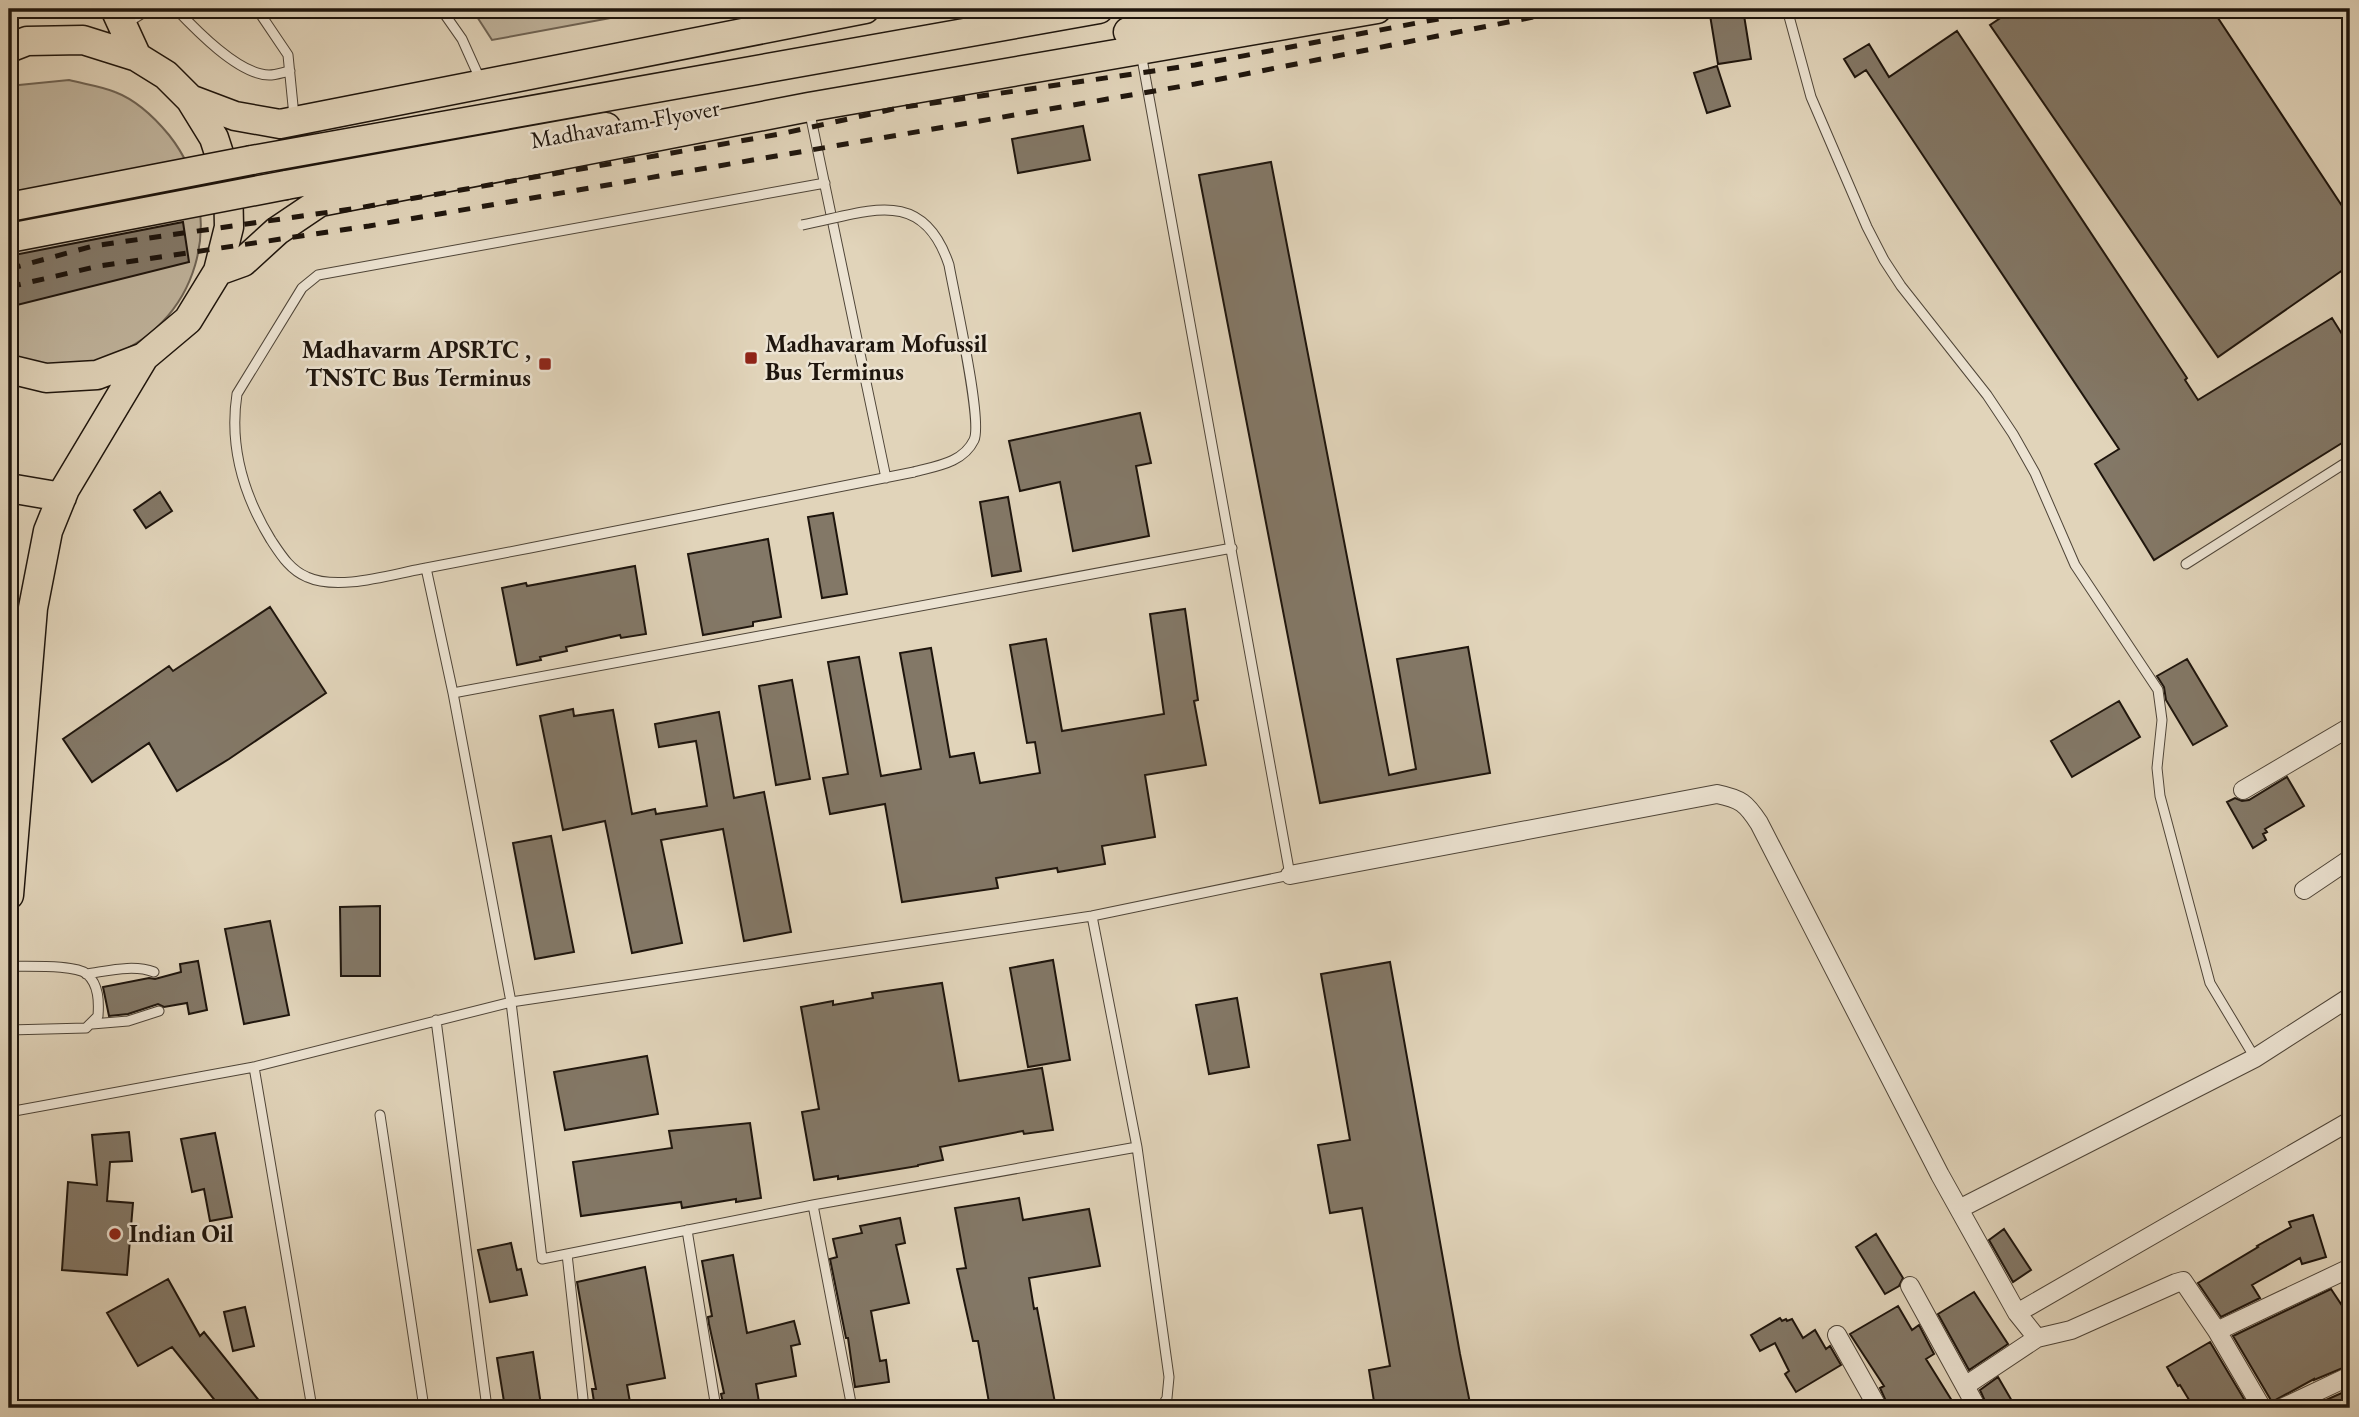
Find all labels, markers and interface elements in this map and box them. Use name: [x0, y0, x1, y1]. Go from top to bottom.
street label: Madhavaram Flyover: [528, 92, 722, 155]
place label: Madhavaram Mofussil Bus Terminus: [765, 328, 988, 387]
place label: Madhavarm APSRTC , TNSTC Bus Terminus: [302, 334, 531, 393]
marker: Madhavaram Mofussil Bus Terminus: [743, 350, 759, 366]
marker: Madhavarm APSRTC , TNSTC Bus Terminus: [537, 356, 553, 372]
place label: Indian Oil: [129, 1218, 234, 1249]
marker: Indian Oil: [107, 1226, 123, 1242]

